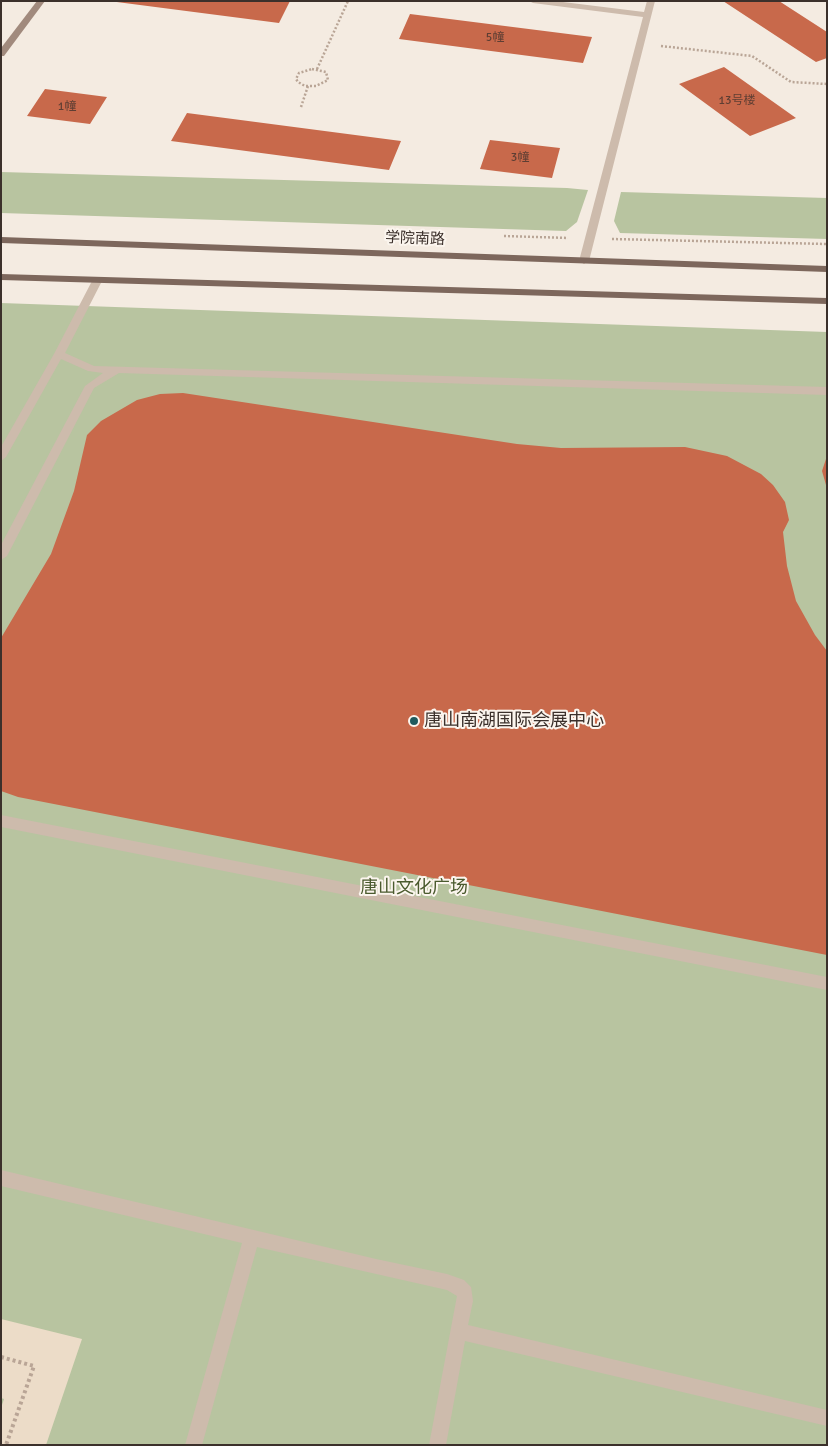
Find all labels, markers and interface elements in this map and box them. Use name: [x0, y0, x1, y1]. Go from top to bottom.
house number: 5幢: [486, 31, 504, 45]
house number: 13号楼: [719, 94, 755, 108]
house number: 1幢: [58, 100, 76, 114]
house number: 3幢: [511, 151, 529, 165]
street label: 学院南路: [385, 229, 445, 249]
place label: 唐山南湖国际会展中心: [424, 710, 604, 732]
marker: 唐山南湖国际会展中心: [408, 715, 420, 727]
park label: 唐山文化广场: [360, 877, 468, 899]

